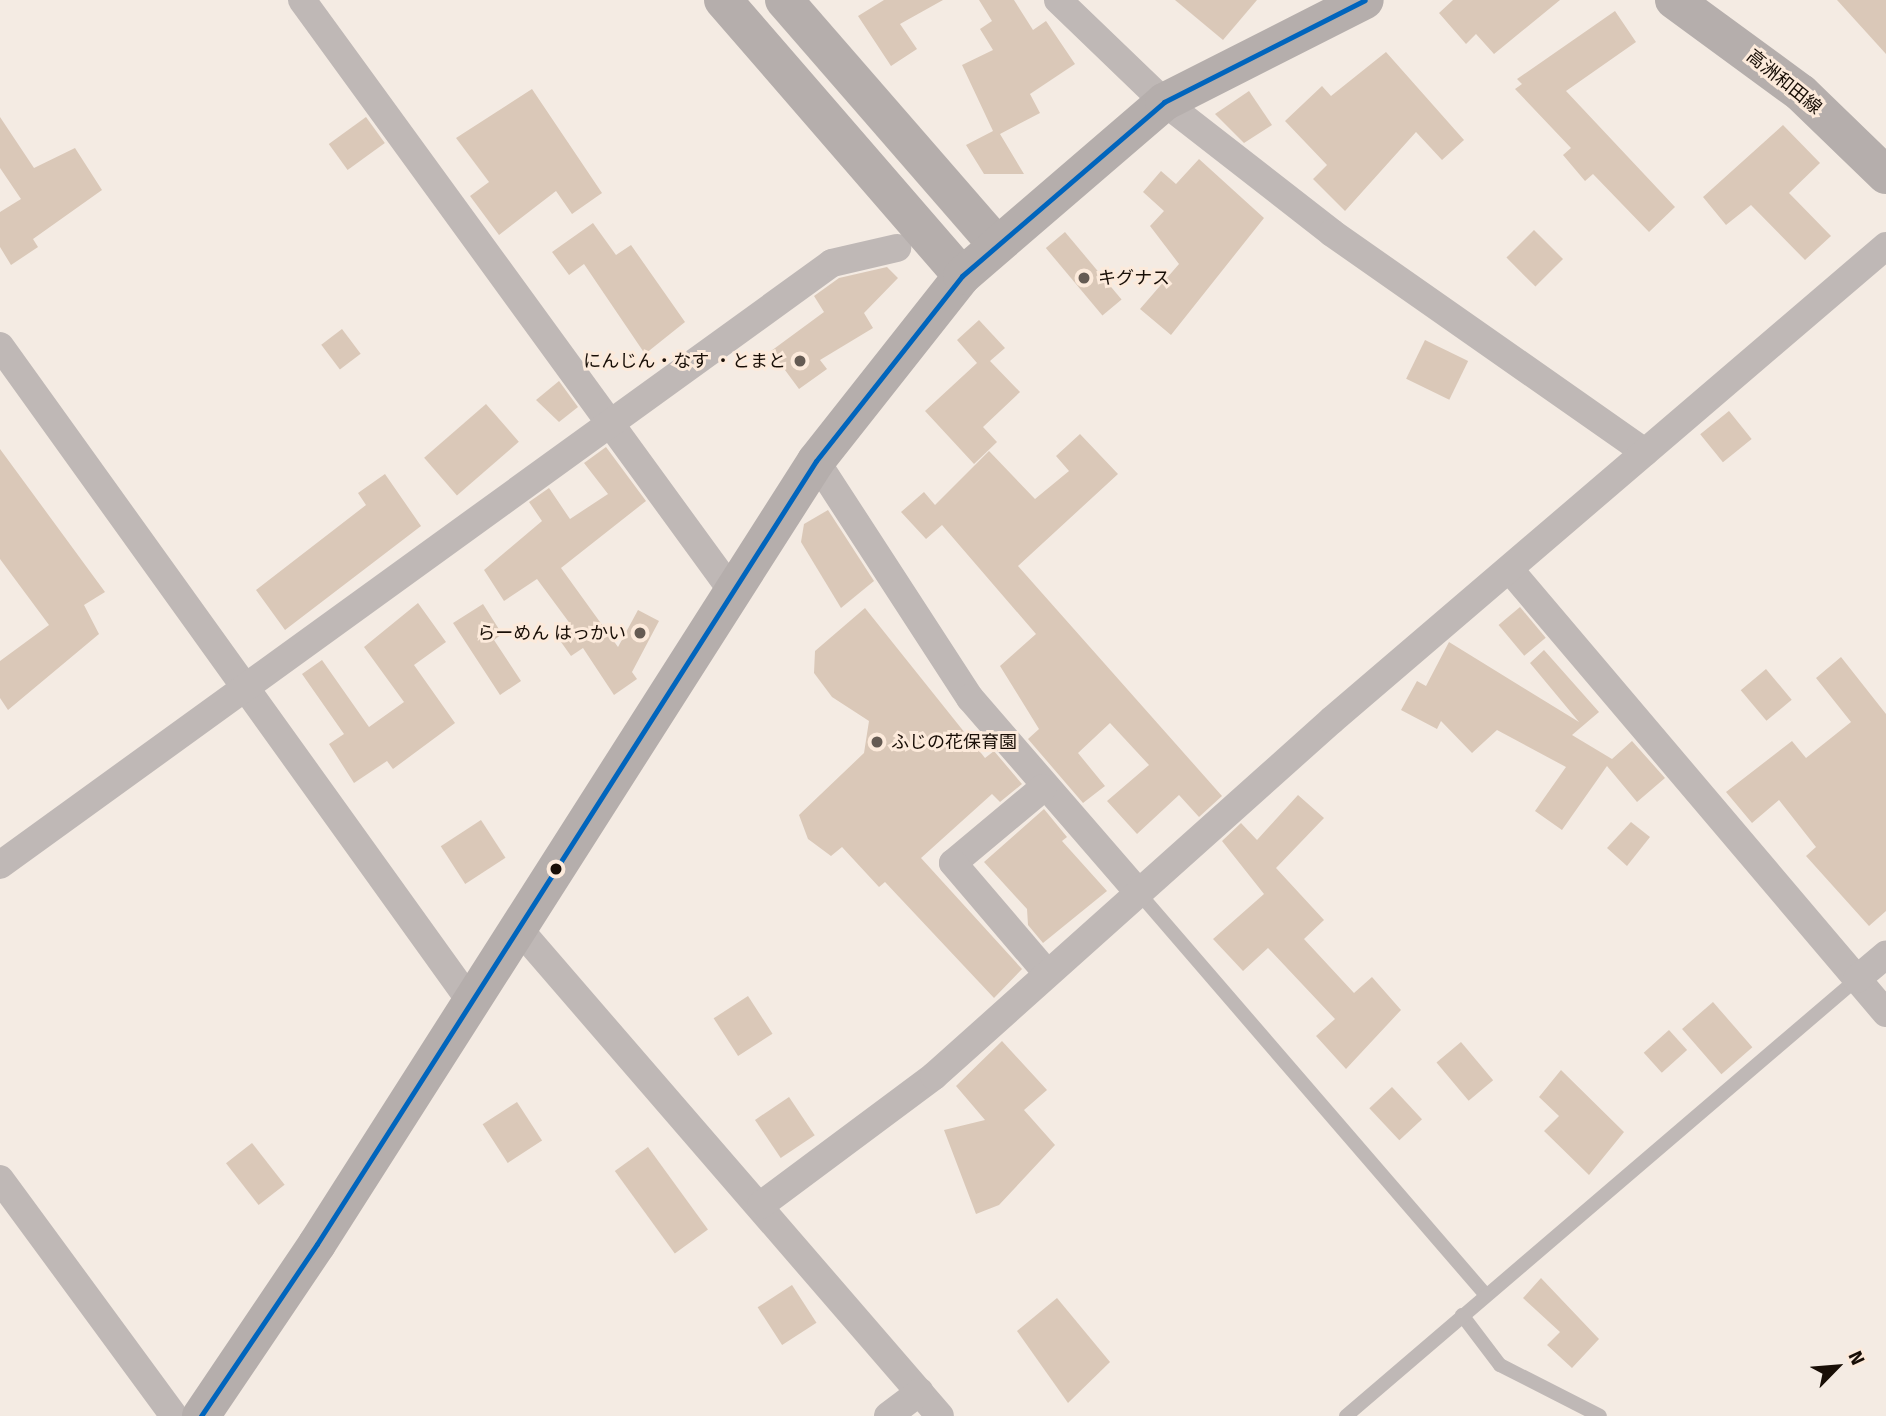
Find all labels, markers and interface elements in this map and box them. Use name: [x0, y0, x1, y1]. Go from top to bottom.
street label: 高洲和田線: [1742, 45, 1826, 119]
place label: キグナス: [1098, 267, 1170, 289]
marker: キグナス: [1076, 270, 1092, 286]
place label: にんじん・なす ・とまと: [583, 350, 786, 372]
marker: にんじん・なす ・とまと: [792, 353, 808, 369]
place label: らーめん はっかい: [477, 622, 626, 644]
marker: らーめん はっかい: [632, 625, 648, 641]
place label: ふじの花保育園: [891, 731, 1017, 753]
marker: ふじの花保育園: [869, 734, 885, 750]
unlabelled marker: [549, 862, 563, 876]
north arrow: [1802, 1332, 1872, 1402]
text: N: [1843, 1347, 1870, 1368]

